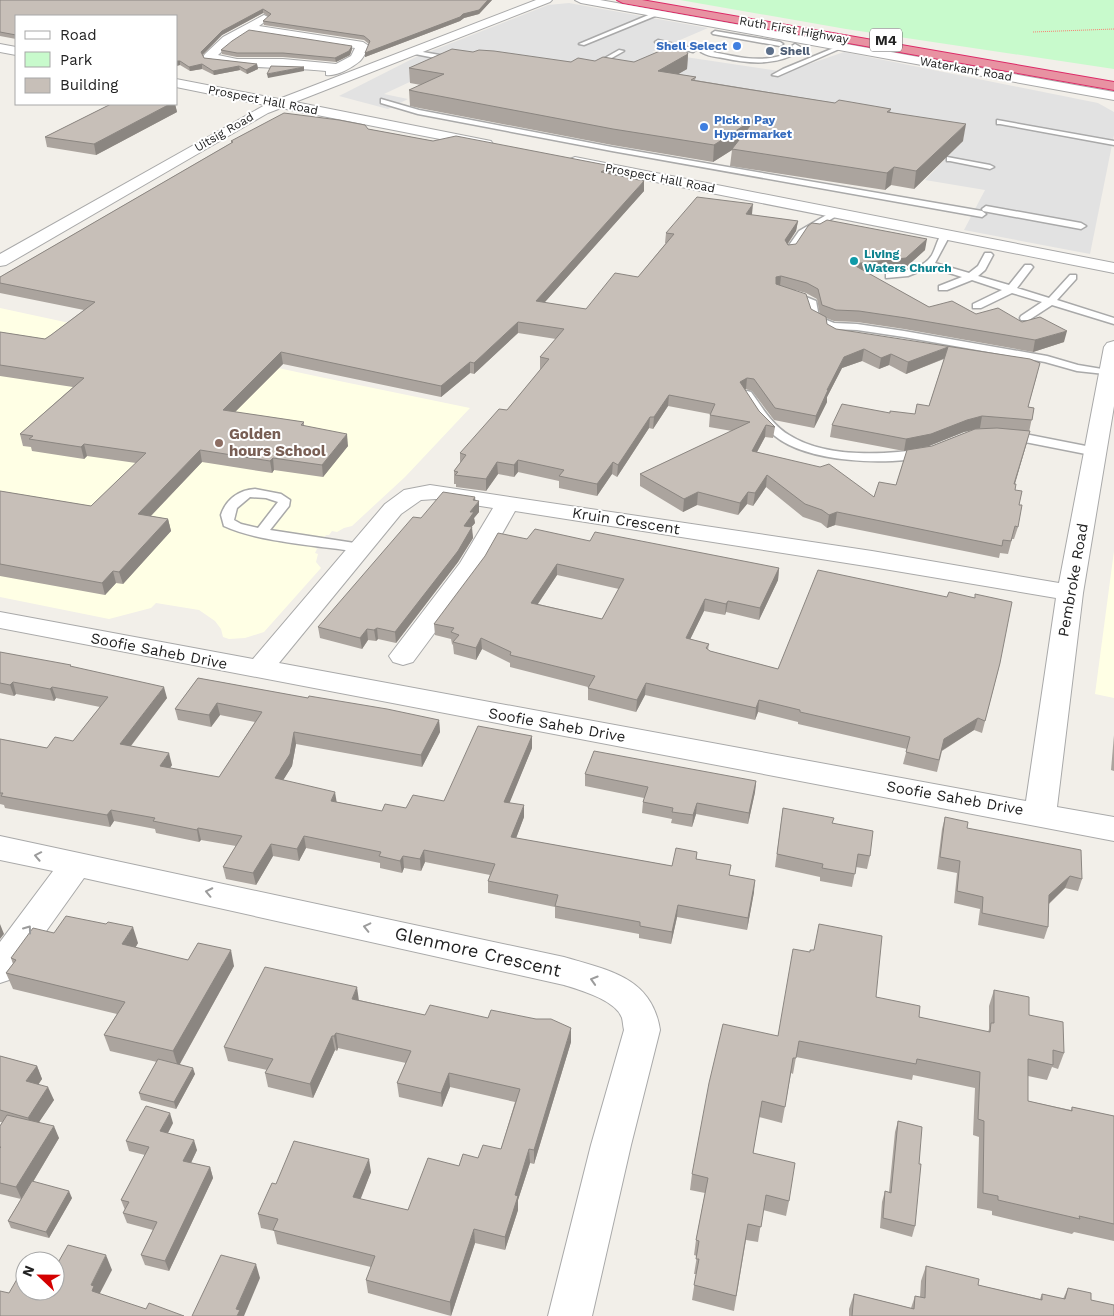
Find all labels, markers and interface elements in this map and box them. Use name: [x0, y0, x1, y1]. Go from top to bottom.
street label: Ruth First Highway: [738, 13, 850, 47]
legend: [15, 15, 178, 105]
text: Road: [60, 26, 97, 44]
road number: M4: [870, 28, 902, 52]
place label: Shell Select: [656, 39, 728, 53]
marker: Shell Select: [731, 40, 743, 52]
place label: Shell: [780, 44, 810, 58]
marker: Shell: [764, 45, 776, 57]
text: Park: [60, 51, 93, 69]
street label: Waterkant Road: [919, 54, 1013, 84]
text: Building: [60, 76, 118, 94]
street label: Prospect Hall Road: [207, 82, 319, 118]
street label: Uitsig Road: [192, 109, 256, 155]
place label: Pick n Pay Hypermarket: [714, 113, 793, 141]
marker: Pick n Pay Hypermarket: [698, 121, 710, 133]
street label: Prospect Hall Road: [604, 160, 716, 196]
place label: Living Waters Church: [864, 247, 952, 275]
marker: Living Waters Church: [848, 255, 860, 267]
place label: Golden hours School: [229, 425, 326, 460]
marker: Golden hours School: [213, 437, 225, 449]
street label: Kruin Crescent: [571, 504, 682, 539]
street label: Pembroke Road: [1054, 522, 1092, 638]
street label: Soofie Saheb Drive: [89, 629, 229, 673]
street label: Soofie Saheb Drive: [487, 704, 627, 746]
street label: Soofie Saheb Drive: [885, 777, 1025, 819]
one-way arrow: [33, 851, 42, 862]
one-way arrow: [204, 887, 213, 898]
one-way arrow: [363, 922, 372, 933]
street label: Glenmore Crescent: [393, 922, 564, 981]
one-way arrow: [23, 926, 31, 935]
one-way arrow: [590, 975, 598, 985]
north arrow: [15, 1251, 65, 1301]
text: N: [19, 1263, 37, 1279]

